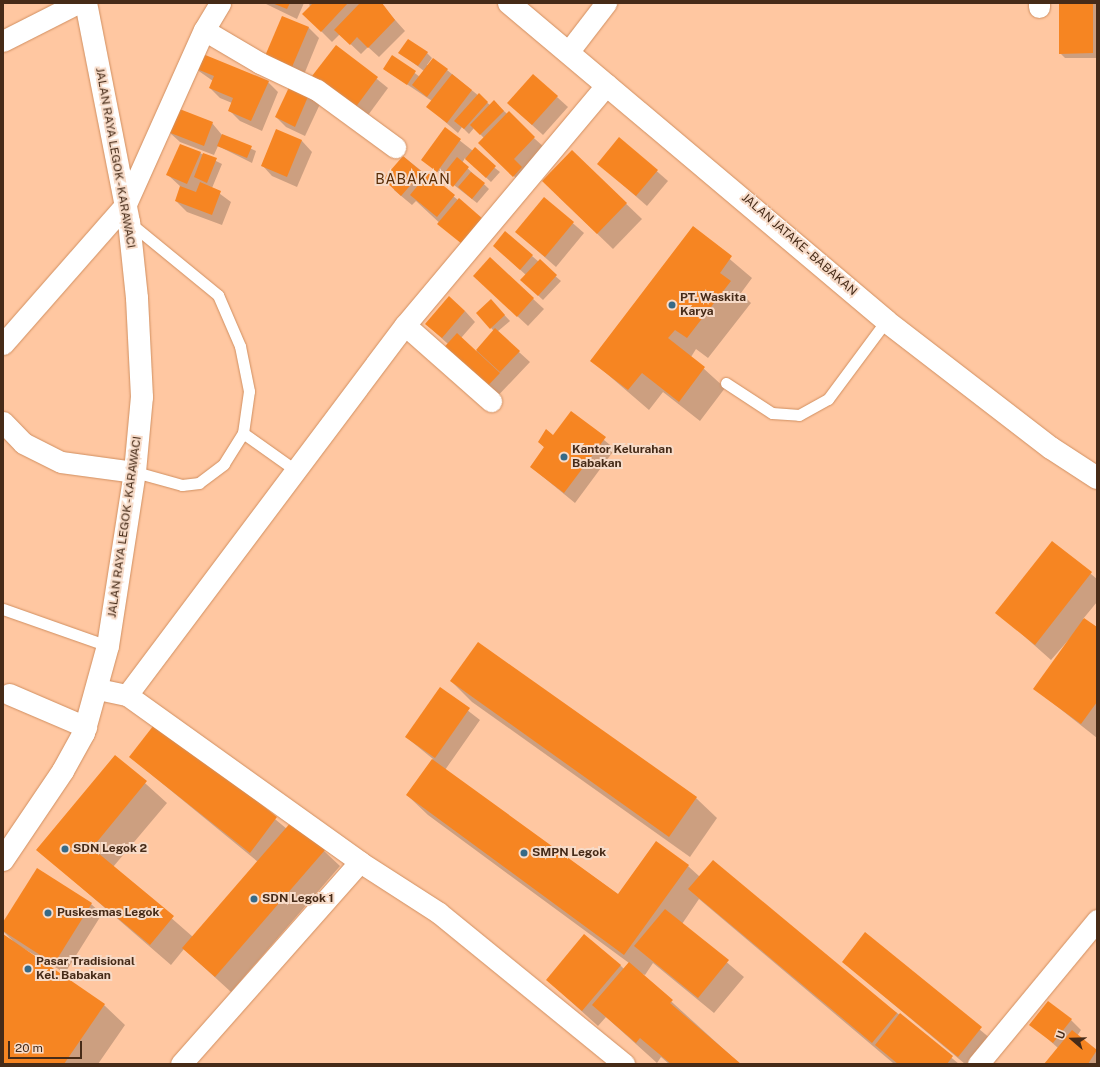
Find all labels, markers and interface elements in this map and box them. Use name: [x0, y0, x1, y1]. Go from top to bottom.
street label: JALAN RAYA LEGOK - KARAWACI: [92, 65, 138, 251]
district label: BABAKAN: [375, 171, 451, 187]
street label: JALAN JATAKE - BABAKAN: [737, 190, 861, 300]
place label: PT. Waskita Karya: [680, 291, 746, 319]
marker: PT. Waskita Karya: [667, 300, 677, 310]
street label: JALAN RAYA LEGOK - KARAWACI: [105, 434, 145, 620]
place label: Kantor Kelurahan Babakan: [572, 443, 672, 471]
marker: Kantor Kelurahan Babakan: [559, 452, 569, 462]
place label: SDN Legok 2: [73, 842, 147, 856]
marker: SDN Legok 2: [60, 844, 70, 854]
place label: SMPN Legok: [532, 846, 606, 860]
marker: SMPN Legok: [519, 848, 529, 858]
place label: SDN Legok 1: [262, 892, 334, 906]
marker: SDN Legok 1: [249, 894, 259, 904]
place label: Puskesmas Legok: [57, 906, 160, 920]
marker: Puskesmas Legok: [42, 907, 54, 919]
place label: Pasar Tradisional Kel. Babakan: [36, 955, 135, 983]
marker: Pasar Tradisional Kel. Babakan: [23, 964, 33, 974]
north arrow: [1052, 1019, 1092, 1059]
text: U: [1054, 1029, 1068, 1041]
scale bar: [10, 1033, 84, 1059]
text: 20 m: [15, 1041, 43, 1055]

